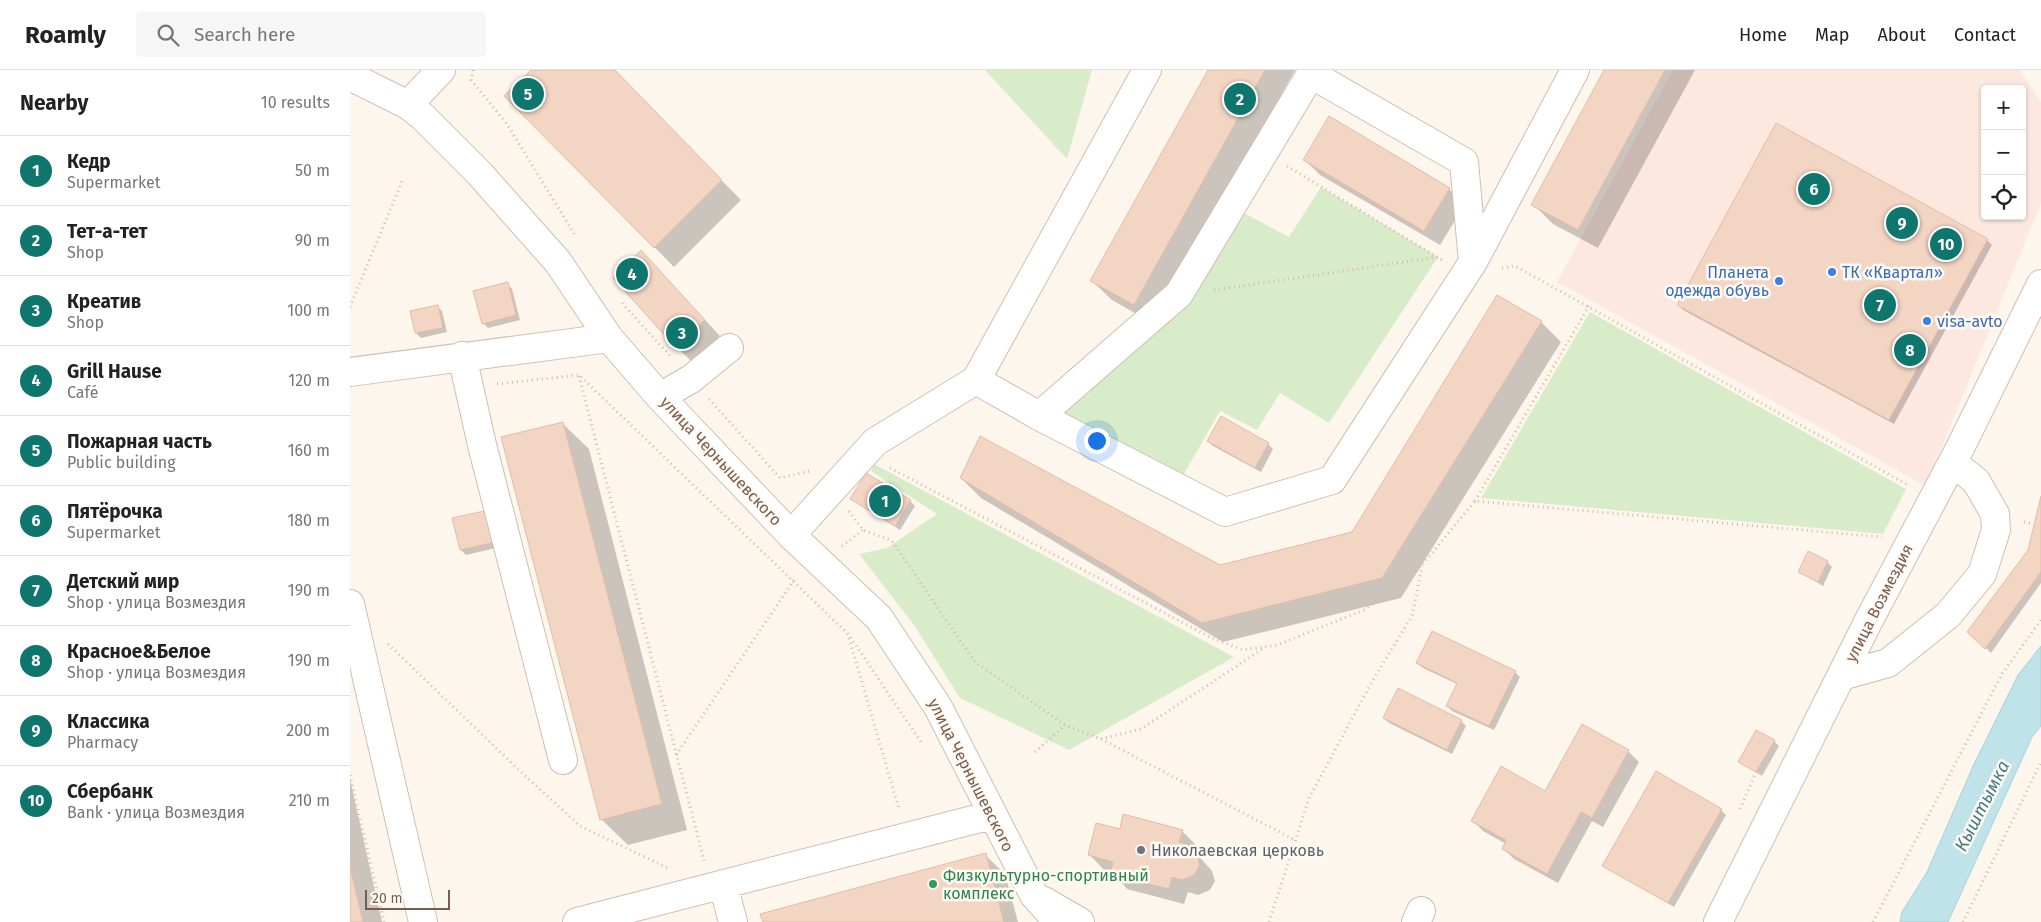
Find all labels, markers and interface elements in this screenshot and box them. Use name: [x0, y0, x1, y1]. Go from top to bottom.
search box: [136, 12, 486, 57]
text: Roamly: [25, 21, 106, 49]
icon: search: [154, 21, 182, 49]
text: Search here: [194, 23, 295, 46]
text: Home: [1739, 24, 1787, 46]
text: Map: [1815, 24, 1849, 46]
text: About: [1877, 24, 1926, 46]
text: Contact: [1954, 24, 2016, 46]
pin: 5: [512, 75, 544, 113]
pin: 2: [1224, 80, 1256, 118]
map controls: [1981, 85, 2026, 220]
button: +: [1981, 85, 2026, 130]
text: Nearby: [20, 90, 88, 116]
text: 10 results: [261, 93, 330, 112]
button: −: [1981, 130, 2026, 175]
text: Кедр: [67, 150, 111, 173]
text: 1: [32, 161, 40, 180]
text: 50 m: [295, 161, 330, 180]
pin: 6: [1798, 170, 1830, 208]
text: Supermarket: [67, 173, 161, 192]
button: locate: [1981, 175, 2026, 220]
pin: 9: [1886, 204, 1918, 242]
text: Тет-а-тет: [67, 220, 147, 243]
pin: 10: [1930, 225, 1962, 263]
text: 2: [32, 231, 40, 250]
text: 90 m: [295, 231, 330, 250]
text: Shop: [67, 243, 104, 262]
pin: 4: [616, 255, 648, 293]
place label: Планета одежда обувь: [1665, 263, 1769, 300]
place label: ТК «Квартал»: [1842, 263, 1943, 282]
marker: ТК «Квартал»: [1826, 266, 1838, 278]
marker: Планета одежда обувь: [1773, 275, 1785, 287]
pin: 7: [1864, 286, 1896, 324]
text: Креатив: [67, 290, 141, 313]
text: 3: [32, 301, 40, 320]
text: 100 m: [287, 301, 330, 320]
place label: visa-avto: [1937, 312, 2003, 331]
text: Shop: [67, 313, 104, 332]
pin: 3: [666, 314, 698, 352]
marker: visa-avto: [1921, 315, 1933, 327]
pin: 8: [1894, 331, 1926, 369]
text: Grill Hause: [67, 360, 162, 383]
text: 4: [31, 371, 41, 390]
text: 120 m: [288, 371, 330, 390]
text: Café: [67, 383, 98, 402]
street label: улица Чернышевского: [656, 393, 786, 529]
your location: [1084, 428, 1110, 454]
text: Пожарная часть: [67, 430, 212, 453]
text: 5: [32, 441, 40, 460]
text: 160 m: [288, 441, 330, 460]
text: Public building: [67, 453, 175, 472]
pin: 1: [869, 482, 901, 520]
text: Пятёрочка: [67, 500, 163, 523]
text: 6: [31, 511, 41, 530]
text: 180 m: [287, 511, 330, 530]
text: Supermarket: [67, 523, 161, 542]
street label: улица Возмездия: [1841, 541, 1917, 665]
text: Детский мир: [67, 570, 179, 593]
text: 7: [32, 581, 40, 600]
text: 190 m: [288, 581, 330, 600]
text: Shop · улица Возмездия: [67, 593, 246, 612]
text: Красное&Белое: [67, 640, 211, 663]
text: 8: [31, 651, 41, 670]
text: 190 m: [288, 651, 330, 670]
text: Shop · улица Возмездия: [67, 663, 246, 682]
street label: улица Чернышевского: [924, 695, 1018, 855]
text: Классика: [67, 710, 150, 733]
text: 9: [32, 721, 40, 740]
text: 200 m: [286, 721, 330, 740]
text: Pharmacy: [67, 733, 138, 752]
water label: Кыштымка: [1950, 757, 2014, 855]
text: Сбербанк: [67, 780, 153, 803]
text: 10: [28, 791, 44, 810]
text: 210 m: [289, 791, 330, 810]
text: Bank · улица Возмездия: [67, 803, 245, 822]
place label: Николаевская церковь: [1151, 841, 1324, 860]
marker: Николаевская церковь: [1135, 844, 1147, 856]
place label: Физкультурно-спортивный комплекс: [943, 866, 1149, 903]
marker: Физкультурно-спортивный комплекс: [927, 878, 939, 890]
scale bar: [365, 887, 450, 910]
text: 20 m: [372, 890, 402, 907]

